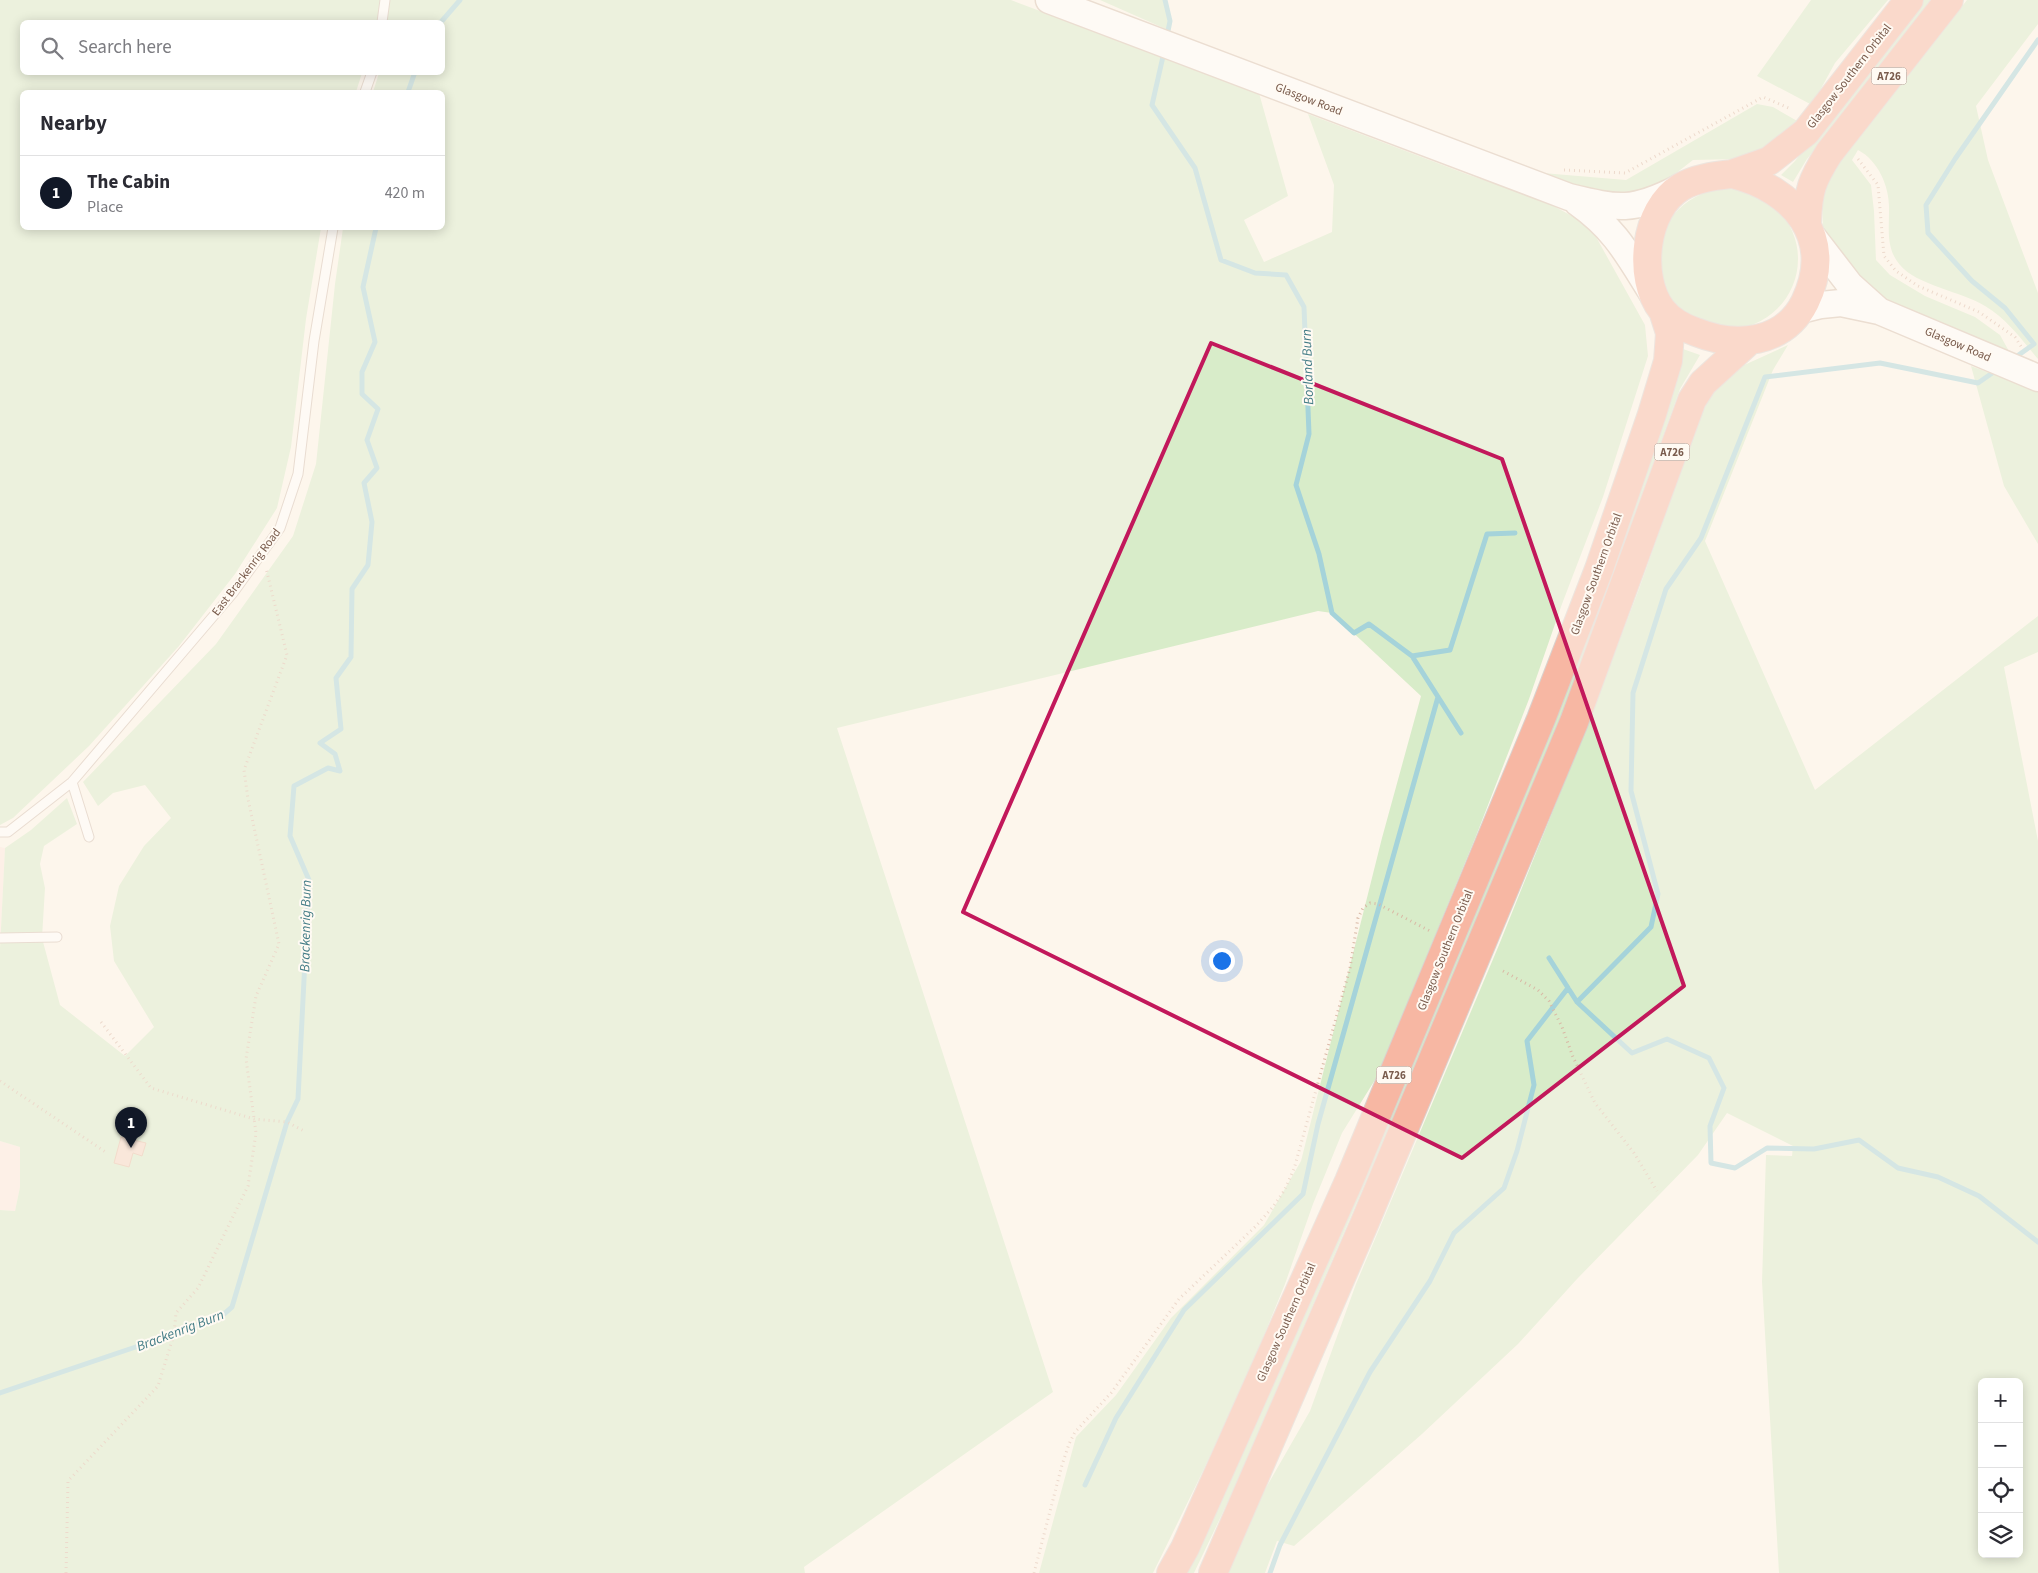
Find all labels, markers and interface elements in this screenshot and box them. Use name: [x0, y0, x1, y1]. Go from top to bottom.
search box: [20, 20, 445, 75]
street label: Glasgow Southern Orbital: [1803, 20, 1896, 132]
icon: search: [38, 34, 66, 62]
text: Search here: [78, 34, 172, 61]
road number: A726: [1872, 68, 1906, 84]
street label: Glasgow Road: [1273, 79, 1345, 120]
text: Nearby: [40, 108, 107, 138]
text: The Cabin: [87, 169, 170, 196]
text: 1: [52, 182, 60, 204]
text: 420 m: [385, 182, 425, 204]
text: Place: [87, 196, 123, 218]
street label: Glasgow Road: [1922, 323, 1994, 366]
water label: Borland Burn: [1297, 329, 1319, 405]
road number: A726: [1654, 444, 1690, 461]
street label: Glasgow Southern Orbital: [1566, 511, 1626, 638]
street label: East Brackenrig Road: [208, 525, 285, 620]
water label: Brackenrig Burn: [295, 880, 317, 972]
street label: Glasgow Southern Orbital: [1413, 887, 1477, 1013]
your location: [1209, 948, 1235, 974]
road number: A726: [1376, 1066, 1412, 1084]
pin: 1: [115, 1107, 147, 1148]
street label: Glasgow Southern Orbital: [1253, 1260, 1320, 1384]
water label: Brackenrig Burn: [134, 1305, 227, 1357]
map controls: [1978, 1378, 2023, 1558]
button: +: [1978, 1378, 2023, 1423]
button: −: [1978, 1423, 2023, 1468]
button: locate: [1978, 1468, 2023, 1513]
button: layers: [1978, 1513, 2023, 1558]

